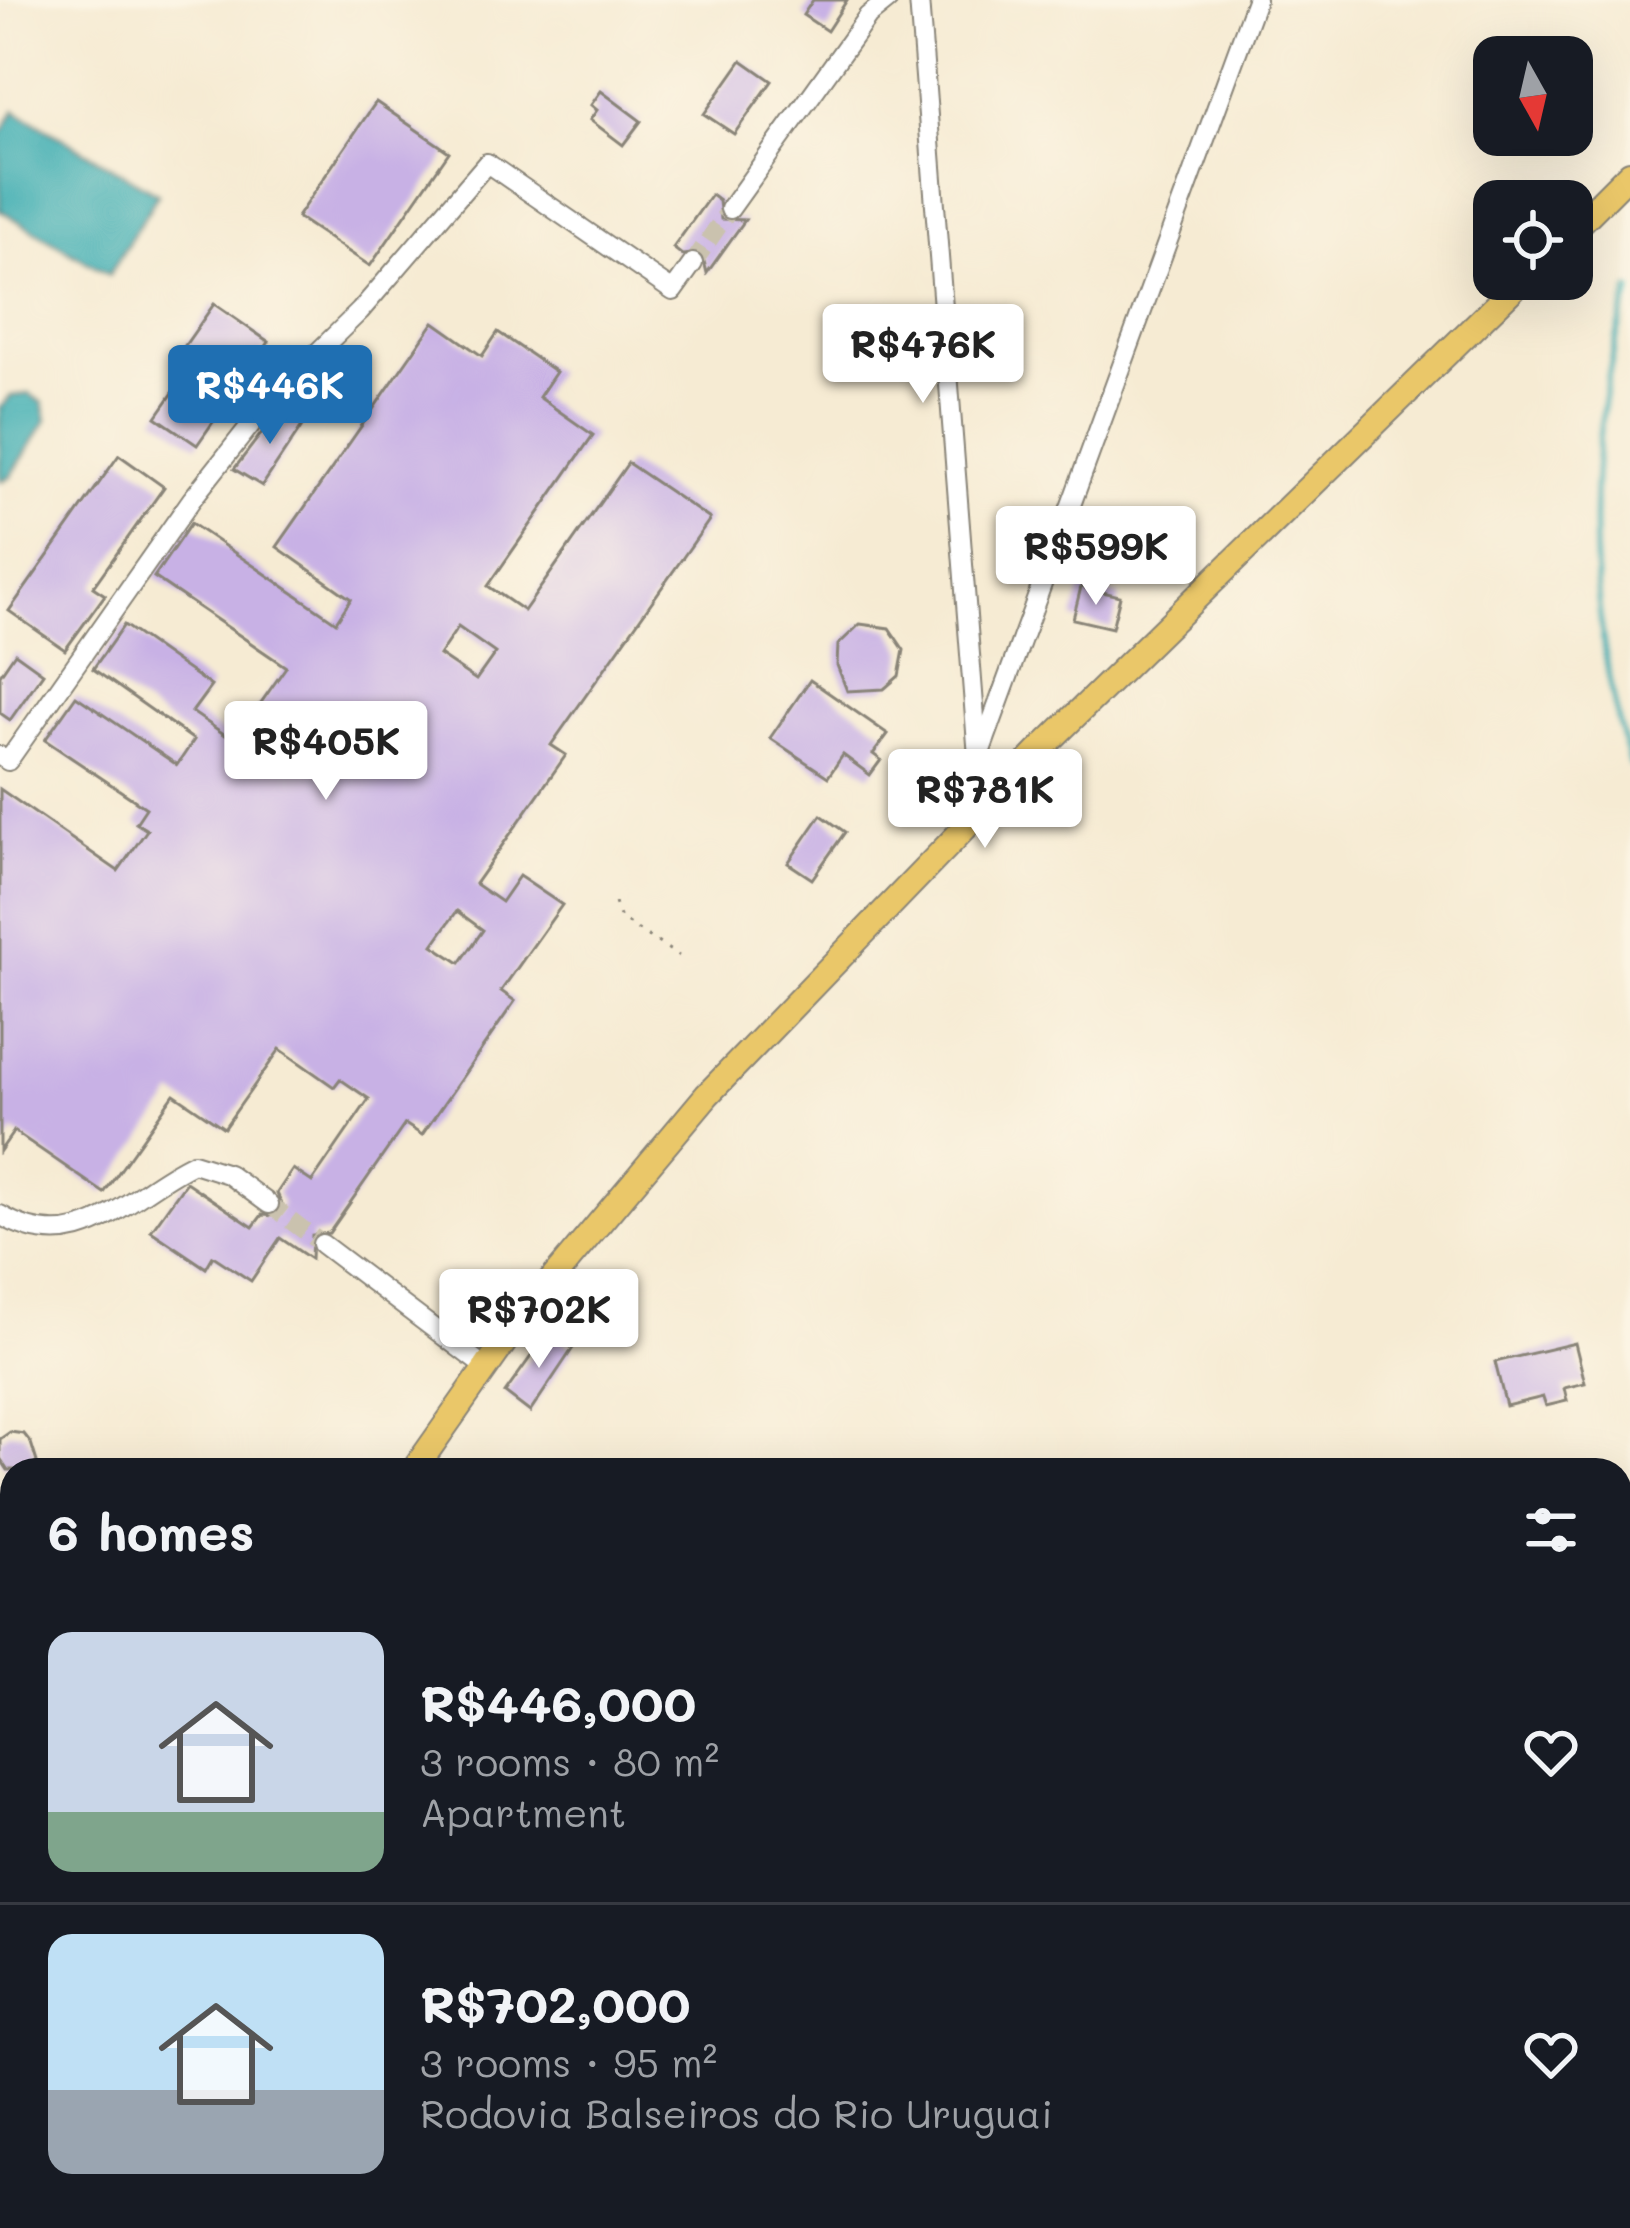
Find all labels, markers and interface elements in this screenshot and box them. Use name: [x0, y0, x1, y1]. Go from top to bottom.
north arrow: [1473, 36, 1593, 156]
map controls: [1473, 36, 1593, 300]
button: locate: [1473, 180, 1593, 300]
pin: R$476K: [825, 304, 1021, 406]
text: R$476K: [850, 317, 996, 368]
pin: R$446K: [172, 345, 368, 447]
text: R$446K: [195, 358, 345, 409]
pin: R$599K: [998, 506, 1194, 608]
text: R$599K: [1023, 519, 1169, 570]
pin: R$405K: [228, 701, 424, 803]
text: R$405K: [251, 714, 401, 765]
pin: R$781K: [887, 749, 1083, 851]
text: R$781K: [915, 762, 1055, 813]
pin: R$702K: [441, 1269, 637, 1371]
text: R$702K: [466, 1282, 612, 1333]
text: 6 homes: [48, 1497, 254, 1564]
icon: filters: [1518, 1497, 1584, 1563]
text: R$446,000: [420, 1668, 696, 1735]
icon: home: [144, 1680, 288, 1824]
icon: heart: [1518, 1719, 1584, 1785]
text: 3 rooms · 80 m²: [420, 1735, 719, 1786]
text: Apartment: [420, 1786, 626, 1837]
text: R$702,000: [420, 1969, 691, 2036]
icon: home: [144, 1982, 288, 2126]
icon: heart: [1518, 2021, 1584, 2087]
text: 3 rooms · 95 m²: [420, 2036, 717, 2087]
text: Rodovia Balseiros do Rio Uruguai: [420, 2087, 1053, 2138]

